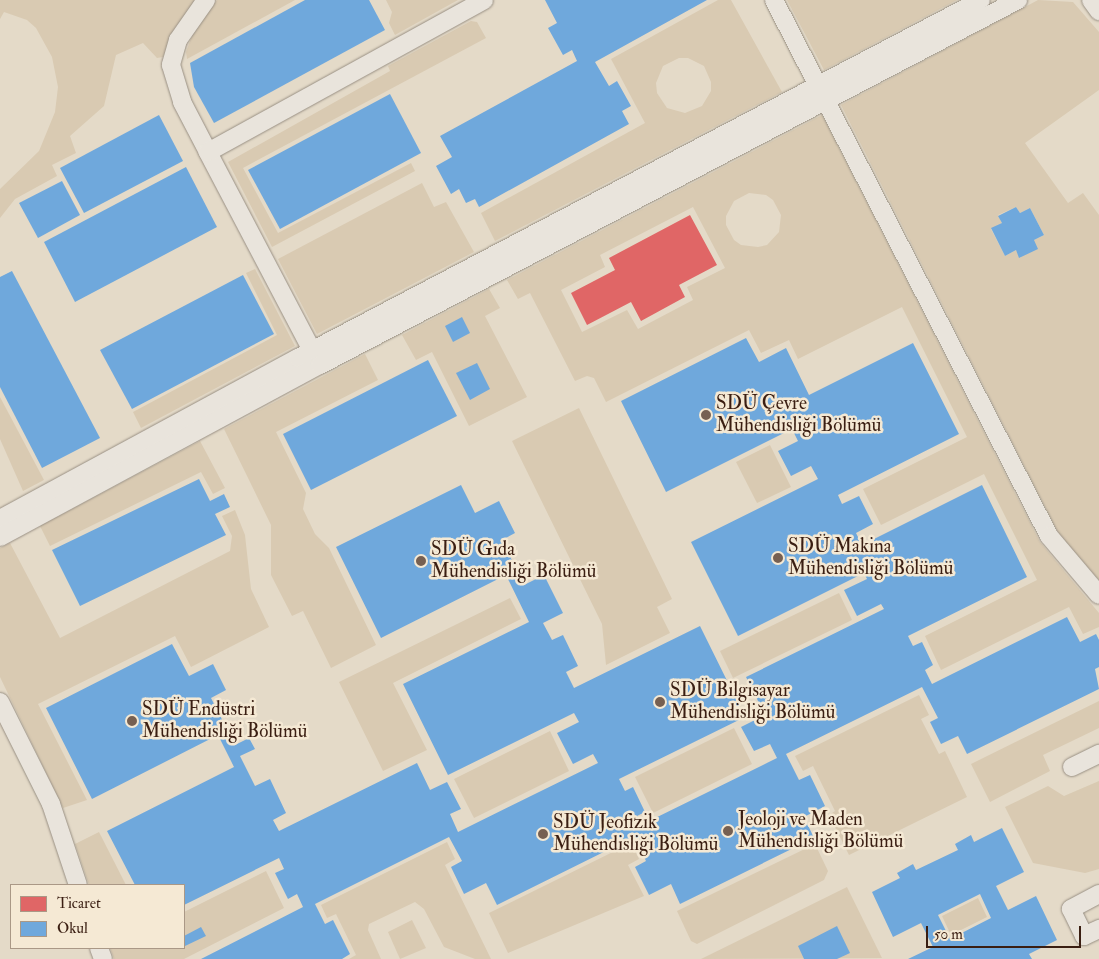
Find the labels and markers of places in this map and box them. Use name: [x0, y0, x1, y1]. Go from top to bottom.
place label: SDÜ Çevre Mühendisliği Bölümü: [716, 393, 881, 437]
marker: SDÜ Çevre Mühendisliği Bölümü: [700, 409, 712, 421]
place label: SDÜ Makina Mühendisliği Bölümü: [788, 536, 953, 580]
place label: SDÜ Gıda Mühendisliği Bölümü: [431, 539, 596, 583]
marker: SDÜ Makina Mühendisliği Bölümü: [772, 552, 784, 564]
marker: SDÜ Gıda Mühendisliği Bölümü: [415, 555, 427, 567]
place label: SDÜ Bilgisayar Mühendisliği Bölümü: [670, 680, 835, 724]
marker: SDÜ Bilgisayar Mühendisliği Bölümü: [654, 696, 666, 708]
place label: SDÜ Endüstri Mühendisliği Bölümü: [142, 699, 307, 743]
marker: SDÜ Endüstri Mühendisliği Bölümü: [126, 715, 138, 727]
place label: Jeoloji ve Maden Mühendisliği Bölümü: [738, 809, 903, 853]
place label: SDÜ Jeofizik Mühendisliği Bölümü: [553, 812, 718, 856]
marker: Jeoloji ve Maden Mühendisliği Bölümü: [722, 825, 734, 837]
marker: SDÜ Jeofizik Mühendisliği Bölümü: [537, 828, 549, 840]

